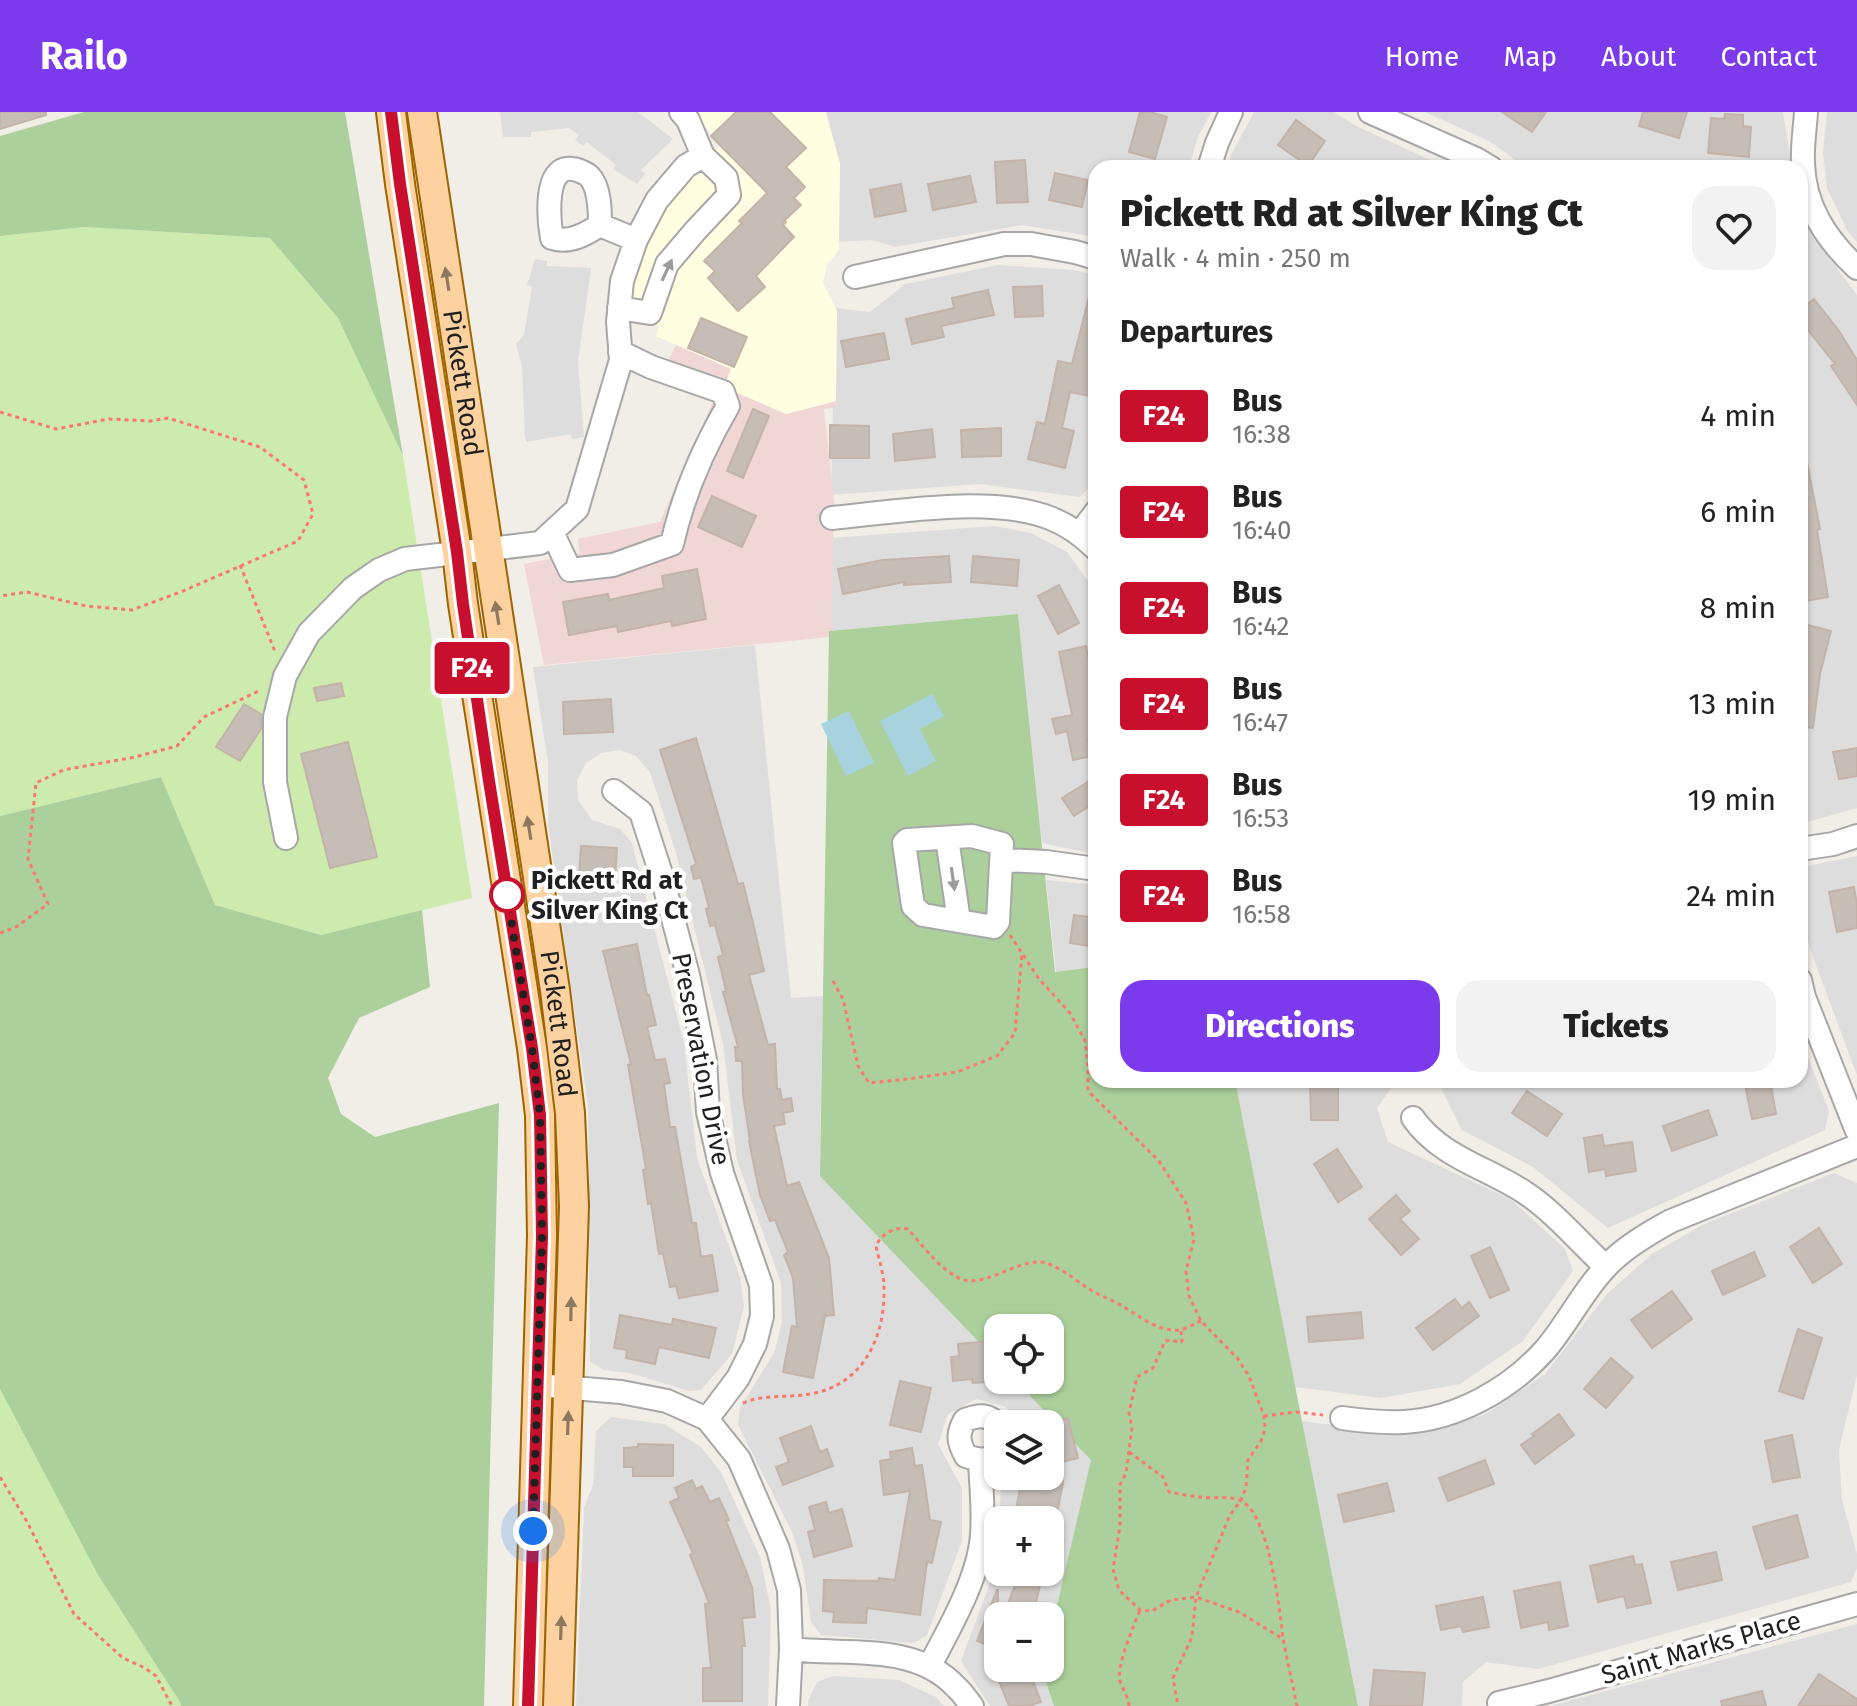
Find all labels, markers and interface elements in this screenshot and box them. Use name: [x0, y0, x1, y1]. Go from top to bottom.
text: Railo: [40, 33, 128, 79]
text: Home: [1385, 40, 1459, 73]
text: Map: [1503, 40, 1557, 73]
text: About: [1601, 40, 1676, 73]
text: Contact: [1720, 40, 1817, 73]
button: heart: [1692, 186, 1776, 270]
text: Pickett Rd at Silver King Ct: [1120, 190, 1583, 236]
text: Walk · 4 min · 250 m: [1120, 243, 1351, 274]
one-way arrow: [660, 259, 674, 282]
one-way arrow: [440, 267, 453, 292]
street label: Pickett Road: [437, 308, 489, 458]
text: Departures: [1120, 314, 1273, 350]
text: Bus: [1232, 383, 1282, 419]
text: 4 min: [1700, 398, 1776, 434]
text: F24: [1143, 399, 1185, 432]
text: 16:38: [1232, 419, 1291, 450]
text: Bus: [1232, 479, 1282, 515]
text: 6 min: [1700, 494, 1776, 530]
text: F24: [1143, 495, 1185, 528]
text: 16:40: [1232, 515, 1292, 546]
text: Bus: [1232, 575, 1282, 611]
text: 8 min: [1700, 590, 1776, 626]
text: F24: [1143, 591, 1185, 624]
one-way arrow: [490, 601, 503, 626]
text: 16:42: [1232, 611, 1289, 642]
line badge: F24: [426, 642, 518, 694]
text: F24: [451, 651, 493, 684]
text: Bus: [1232, 671, 1282, 707]
text: 13 min: [1688, 686, 1776, 722]
text: F24: [1143, 687, 1185, 720]
text: 16:47: [1232, 707, 1288, 738]
text: Bus: [1232, 767, 1282, 803]
text: 19 min: [1688, 782, 1776, 818]
text: F24: [1143, 783, 1185, 816]
text: 16:53: [1232, 803, 1289, 834]
one-way arrow: [523, 815, 535, 840]
text: Bus: [1232, 863, 1282, 899]
place label: Pickett Rd at Silver King Ct: [531, 865, 689, 926]
one-way arrow: [947, 867, 960, 892]
marker: Pickett Rd at Silver King Ct: [490, 878, 524, 912]
text: 24 min: [1686, 878, 1776, 914]
text: F24: [1143, 879, 1185, 912]
text: 16:58: [1232, 899, 1291, 930]
street label: Pickett Road: [534, 948, 583, 1099]
street label: Preservation Drive: [665, 950, 737, 1168]
button: Directions: [1120, 980, 1440, 1072]
button: Tickets: [1456, 980, 1776, 1072]
one-way arrow: [565, 1296, 578, 1321]
map controls: [984, 1314, 1064, 1682]
button: locate: [984, 1314, 1064, 1394]
one-way arrow: [562, 1410, 575, 1435]
button: layers: [984, 1410, 1064, 1490]
button: +: [984, 1506, 1064, 1586]
your location: [513, 1511, 553, 1551]
button: −: [984, 1602, 1064, 1682]
street label: Saint Marks Place: [1598, 1605, 1804, 1691]
one-way arrow: [555, 1615, 568, 1640]

